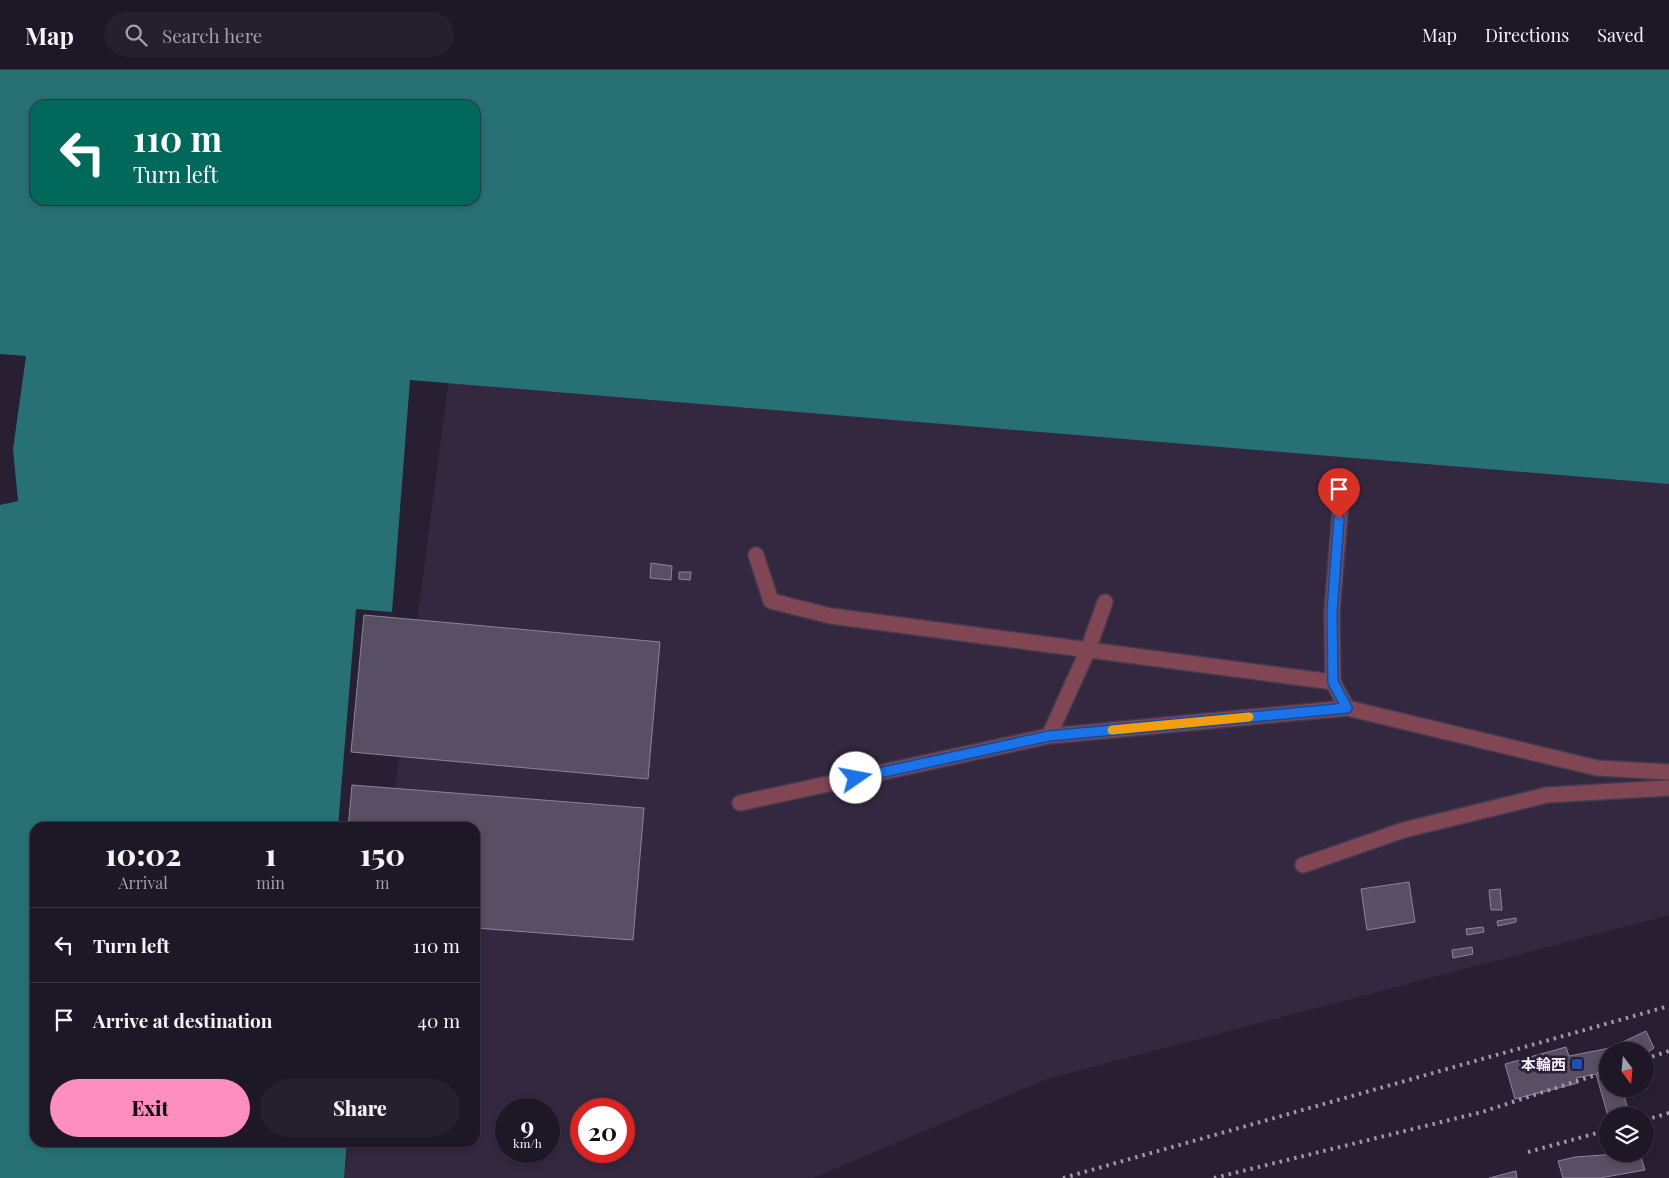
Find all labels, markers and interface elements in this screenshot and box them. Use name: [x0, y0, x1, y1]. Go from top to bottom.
search box: [104, 12, 454, 57]
text: Map: [25, 19, 74, 51]
icon: search: [122, 21, 150, 49]
text: Search here: [162, 22, 262, 48]
text: Map: [1422, 23, 1457, 47]
text: Directions: [1485, 23, 1569, 47]
text: Saved: [1597, 23, 1644, 47]
text: 110 m: [133, 114, 222, 161]
icon: left: [50, 120, 115, 185]
text: Turn left: [133, 159, 218, 189]
pin: [1318, 468, 1360, 519]
icon: arrive: [1325, 475, 1353, 503]
position arrow: [829, 751, 881, 803]
text: 10:02: [105, 834, 181, 874]
text: 1: [265, 834, 276, 874]
text: 150: [360, 834, 405, 874]
text: Arrival: [118, 872, 168, 893]
text: min: [256, 872, 285, 893]
text: m: [375, 872, 389, 893]
icon: left: [50, 931, 78, 959]
text: Turn left: [93, 932, 170, 958]
text: 110 m: [413, 932, 460, 958]
icon: arrive: [50, 1006, 78, 1034]
text: Arrive at destination: [93, 1007, 273, 1033]
text: 40 m: [418, 1007, 460, 1033]
north arrow: [1599, 1042, 1654, 1098]
map controls: [1599, 1042, 1654, 1162]
place label: 本輪西: [1521, 1054, 1566, 1074]
marker: 本輪西: [1570, 1057, 1584, 1071]
button: Exit: [50, 1079, 250, 1137]
button: Share: [260, 1079, 460, 1137]
speed limit sign: 20: [570, 1098, 635, 1163]
button: layers: [1599, 1107, 1654, 1162]
text: 9: [521, 1108, 534, 1141]
text: km/h: [513, 1135, 542, 1151]

